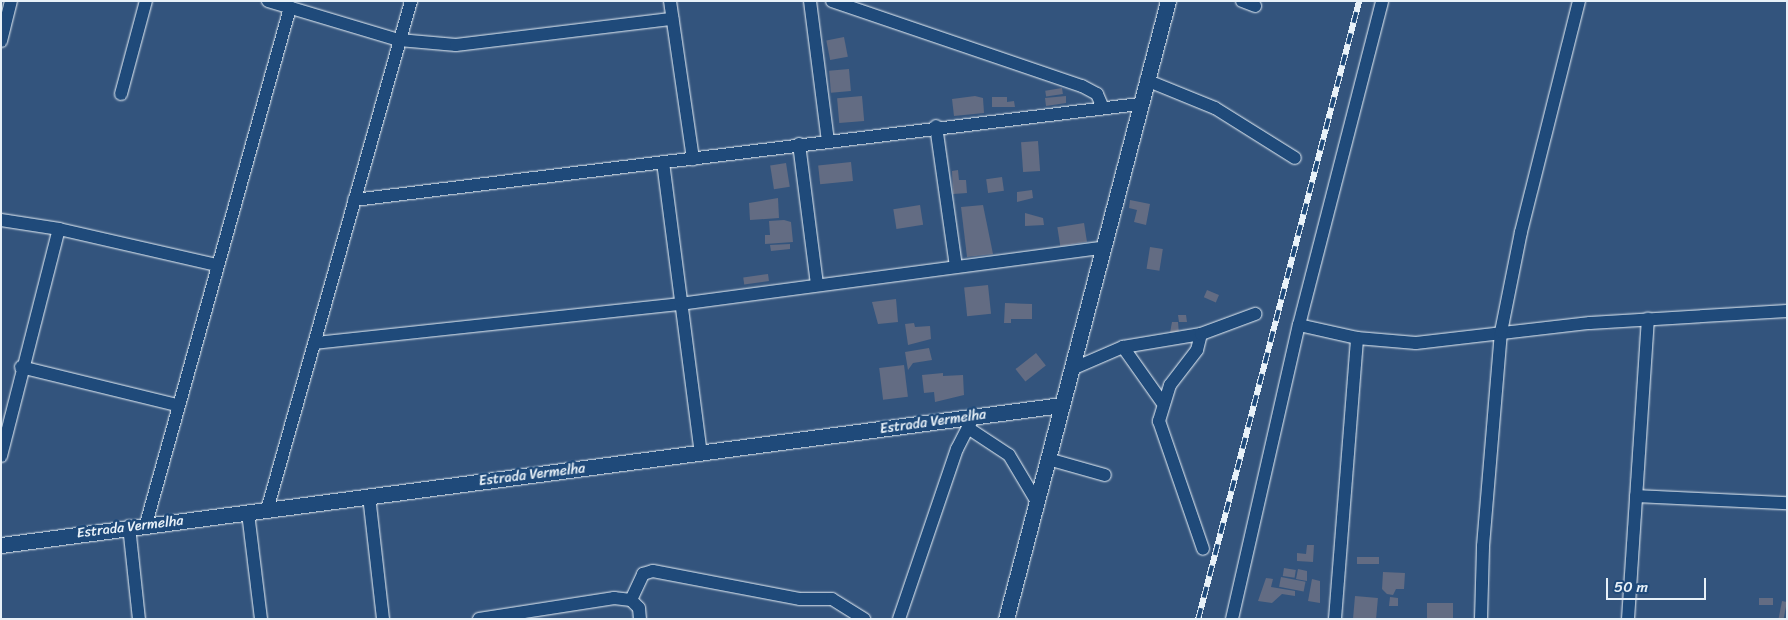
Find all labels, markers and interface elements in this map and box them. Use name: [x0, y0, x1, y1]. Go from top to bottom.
street label: Estrada Vermelha: [879, 406, 987, 438]
street label: Estrada Vermelha: [478, 460, 586, 490]
street label: Estrada Vermelha: [76, 512, 184, 542]
scale bar: [1608, 568, 1708, 600]
text: 50 m: [1614, 574, 1648, 600]

